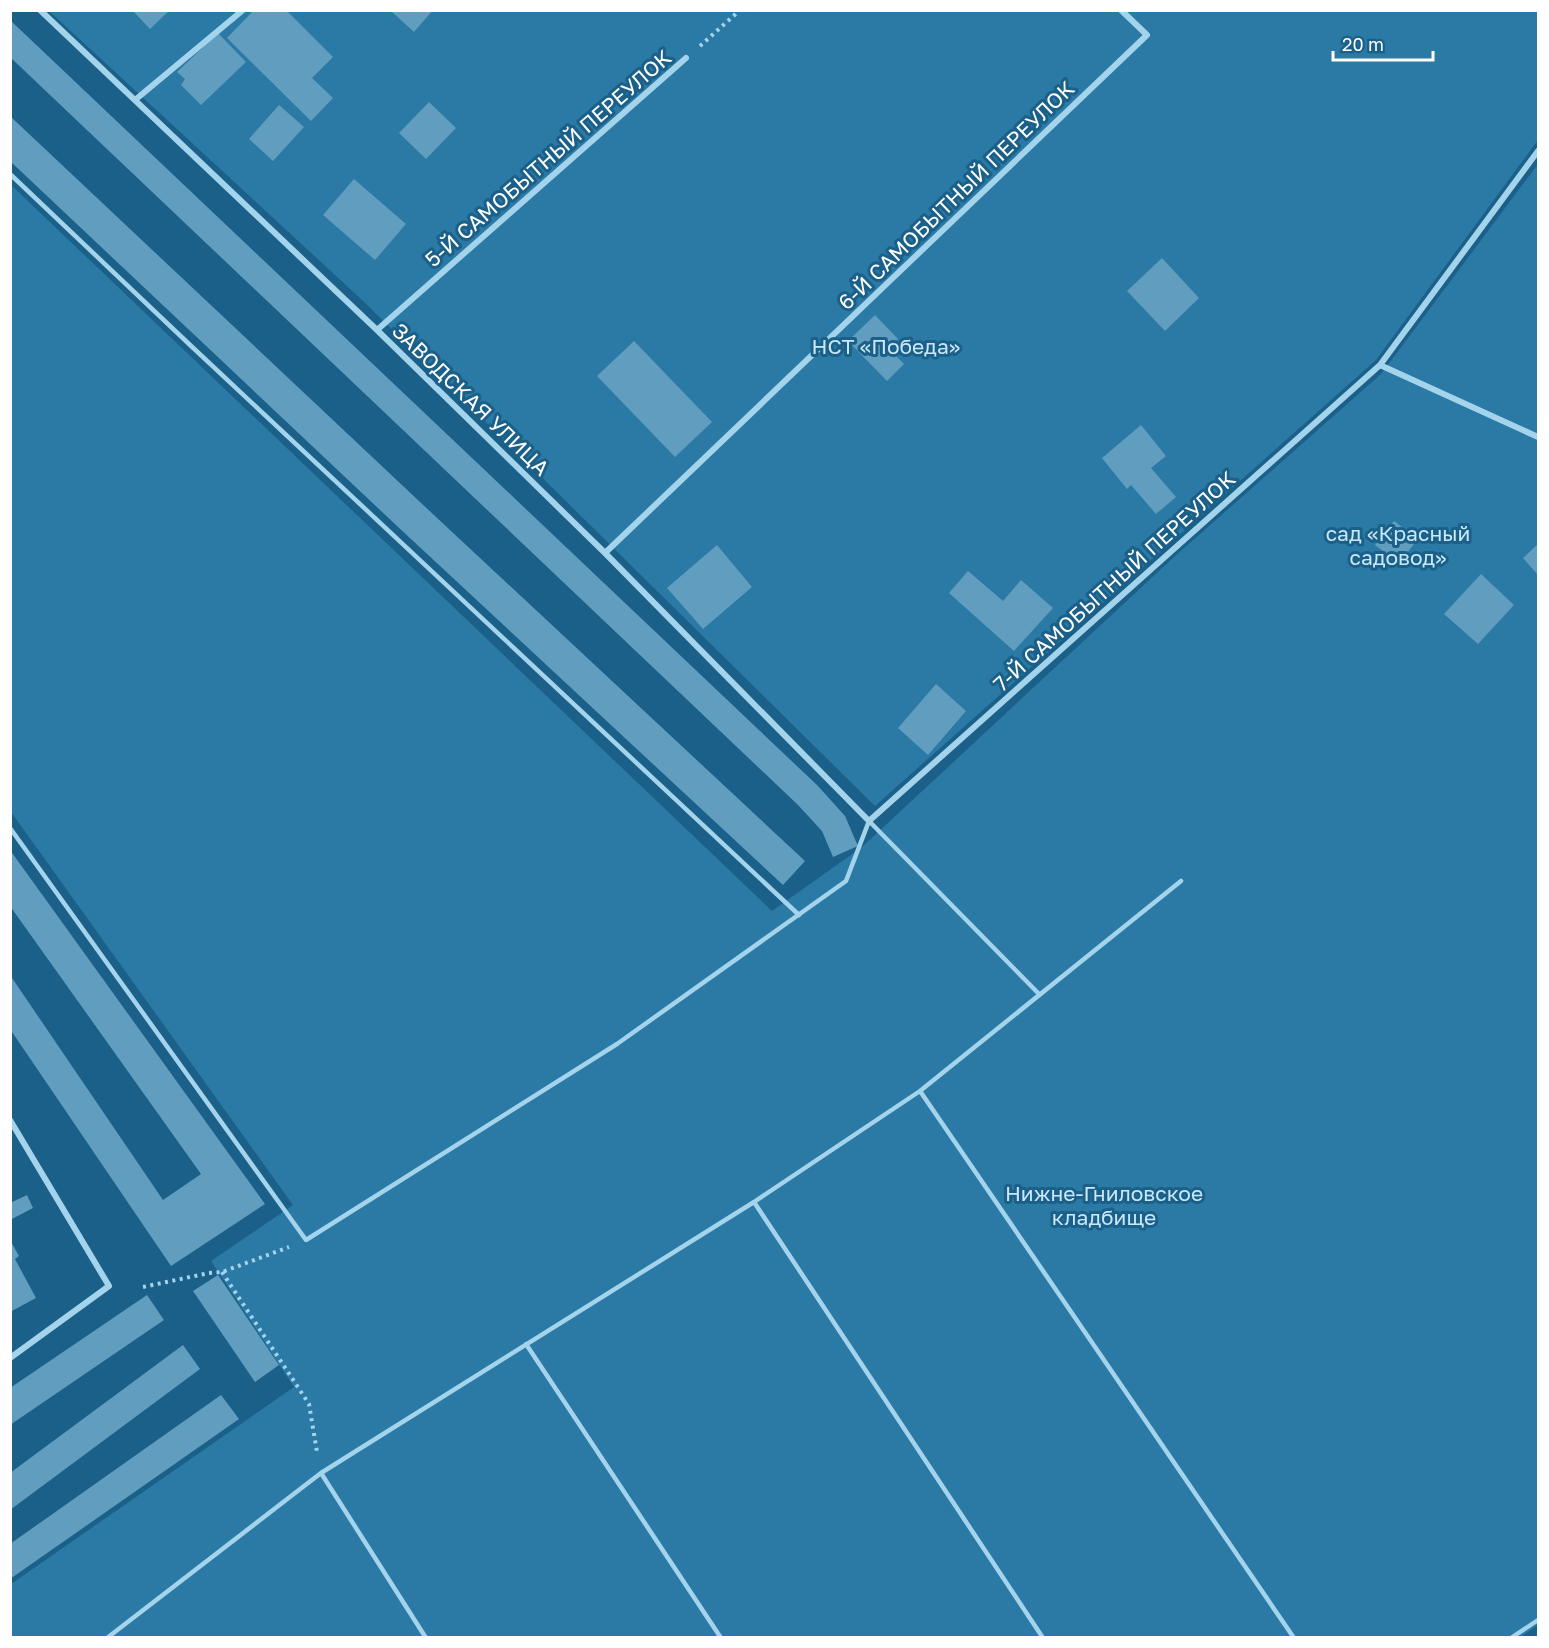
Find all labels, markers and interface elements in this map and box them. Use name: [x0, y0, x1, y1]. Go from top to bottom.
scale bar: [1333, 24, 1434, 62]
text: 20 m: [1342, 33, 1384, 55]
street label: 5-Й САМОБЫТНЫЙ ПЕРЕУЛОК: [420, 44, 677, 272]
street label: 6-Й САМОБЫТНЫЙ ПЕРЕУЛОК: [832, 75, 1080, 315]
street label: ЗАВОДСКАЯ УЛИЦА: [387, 317, 555, 481]
park label: НСТ «Победа»: [812, 333, 960, 359]
street label: 7-Й САМОБЫТНЫЙ ПЕРЕУЛОК: [988, 465, 1241, 697]
park label: сад «Красный садовод»: [1326, 520, 1470, 570]
park label: Нижне-Гниловское кладбище: [1005, 1180, 1203, 1230]

